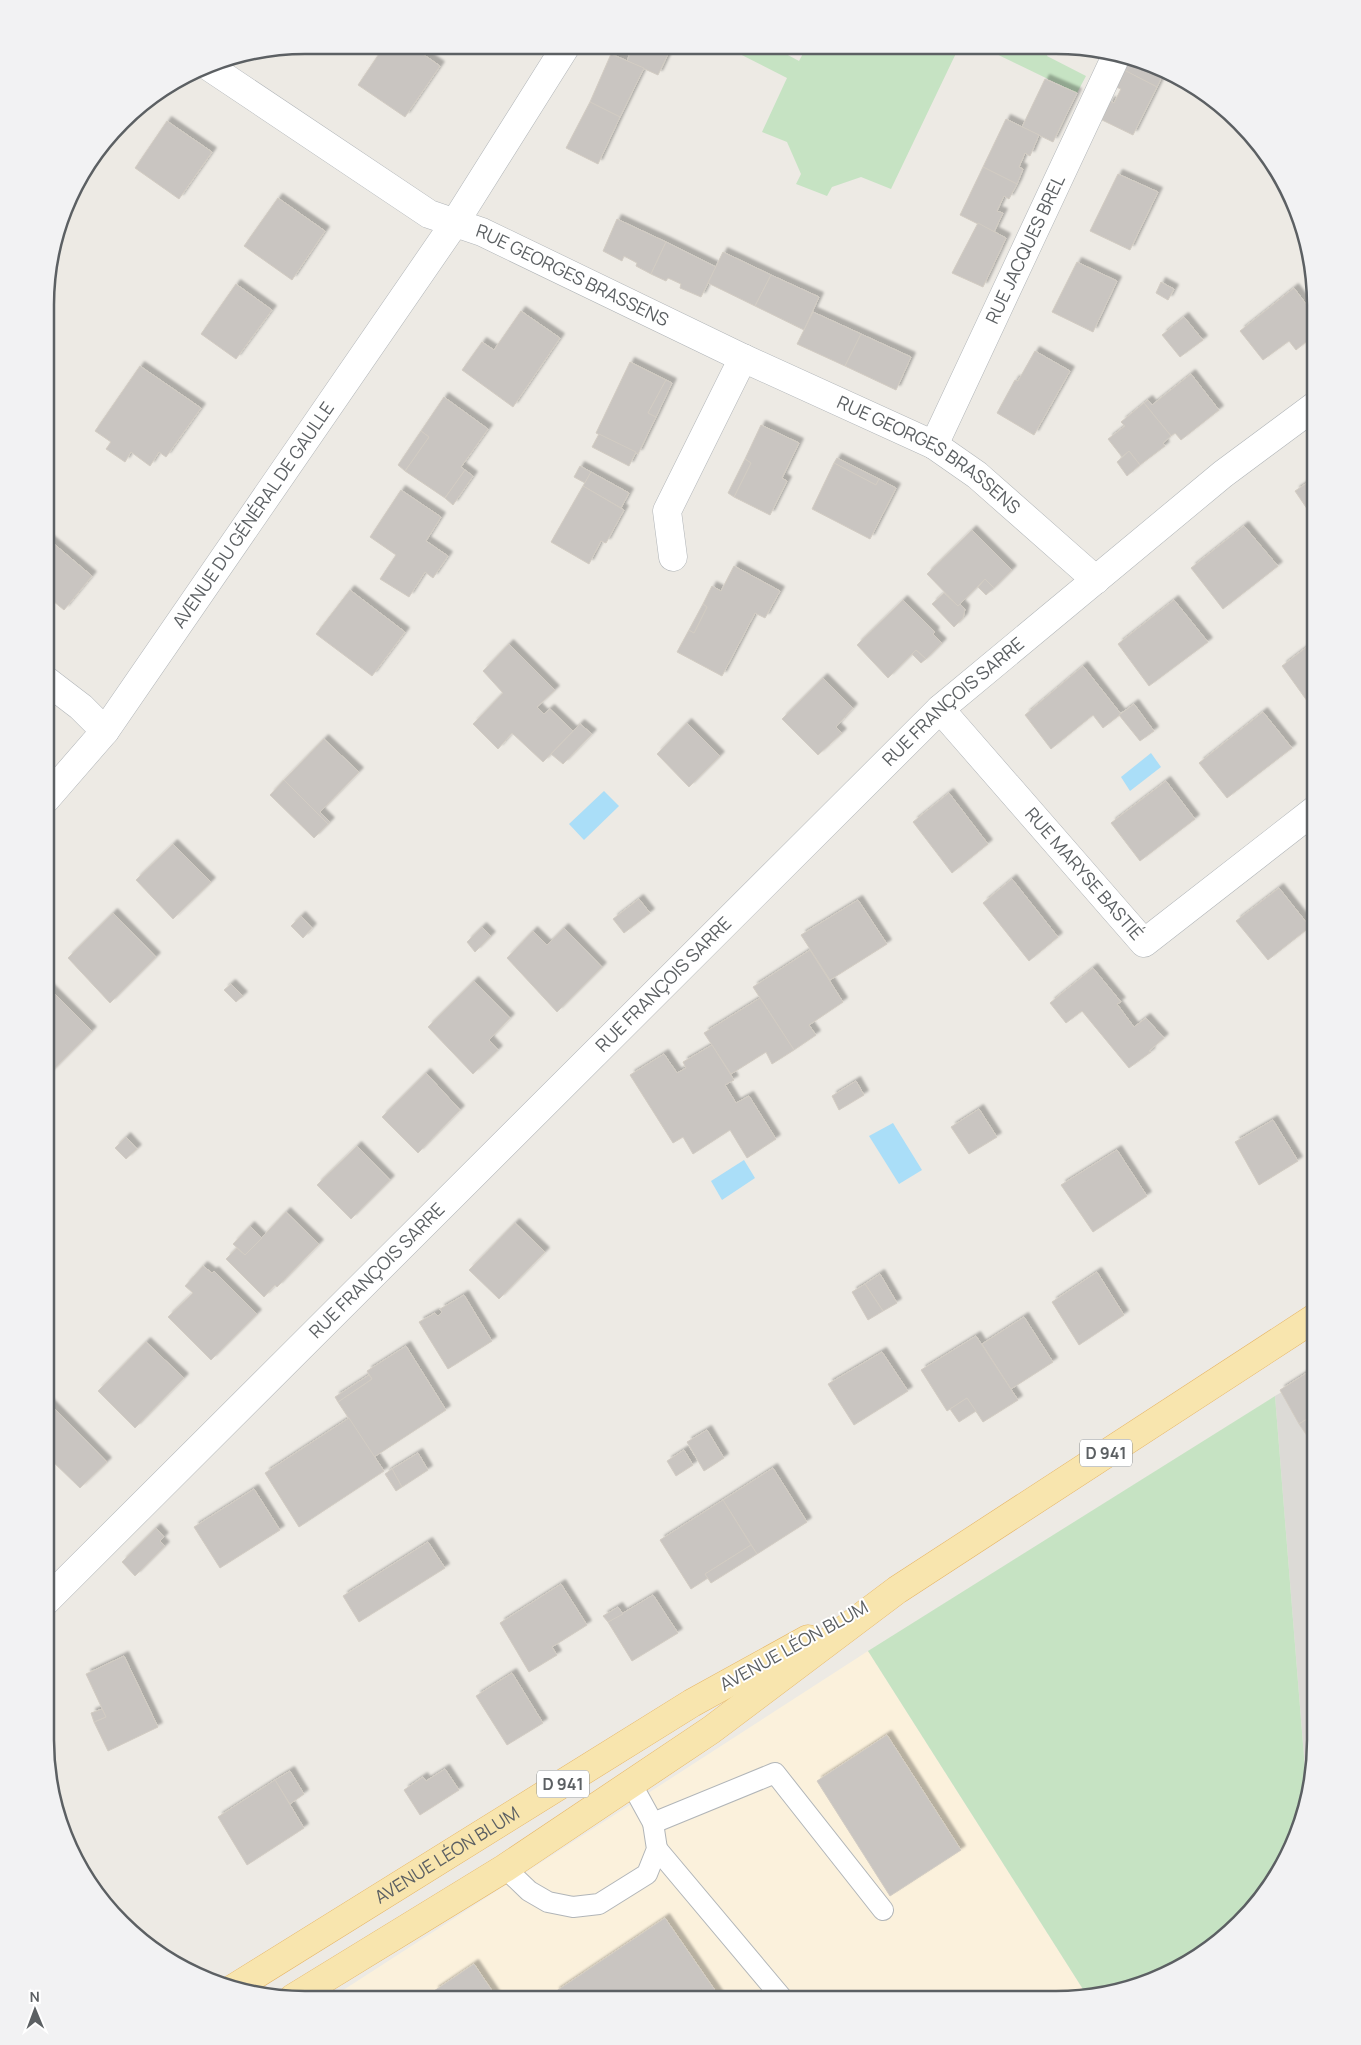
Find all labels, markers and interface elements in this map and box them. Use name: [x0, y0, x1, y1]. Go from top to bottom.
street label: RUE JACQUES BREL: [979, 171, 1070, 327]
street label: RUE GEORGES BRASSENS: [473, 218, 673, 331]
street label: RUE GEORGES BRASSENS: [833, 389, 1026, 519]
street label: AVENUE DU GÉNÉRAL DE GAULLE: [166, 397, 339, 632]
street label: RUE FRANÇOIS SARRE: [877, 631, 1028, 771]
street label: RUE MARYSE BASTIÉ: [1020, 802, 1149, 945]
street label: RUE FRANÇOIS SARRE: [590, 911, 736, 1057]
street label: RUE FRANÇOIS SARRE: [303, 1197, 449, 1343]
road number: D 941: [1080, 1440, 1132, 1466]
street label: AVENUE LÉON BLUM: [715, 1594, 872, 1696]
road number: D 941: [537, 1770, 589, 1798]
street label: AVENUE LÉON BLUM: [370, 1800, 523, 1909]
north arrow: [10, 1985, 60, 2035]
text: N: [30, 1987, 40, 2006]

